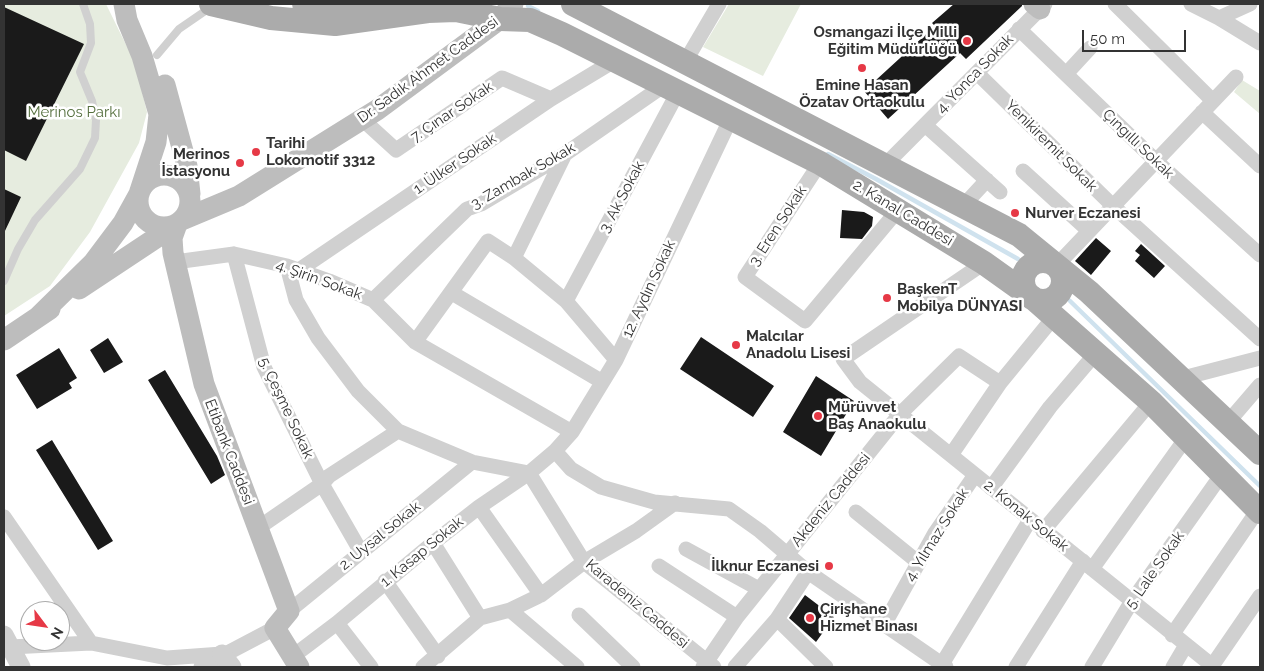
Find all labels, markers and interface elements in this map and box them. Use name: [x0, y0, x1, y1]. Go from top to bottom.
street label: Dr. Sadık Ahmet Caddesi: [354, 13, 502, 127]
scale bar: [1084, 20, 1188, 52]
place label: Osmangazi İlçe Milli Eğitim Müdürlüğü: [814, 23, 957, 58]
text: 50 m: [1090, 30, 1125, 48]
street label: 4. Yonca Sokak: [933, 31, 1017, 117]
marker: Osmangazi İlçe Milli Eğitim Müdürlüğü: [961, 35, 973, 47]
marker: Emine Hasan Özatav Ortaokulu: [856, 62, 868, 74]
place label: Emine Hasan Özatav Ortaokulu: [799, 76, 925, 111]
street label: 7. Çınar Sokak: [407, 78, 497, 146]
street label: Yenikiremit Sokak: [1001, 96, 1101, 196]
park label: Merinos Parkı: [27, 103, 121, 121]
street label: Çıngıllı Sokak: [1099, 106, 1177, 182]
street label: 1. Ülker Sokak: [410, 130, 500, 198]
place label: Tarihi Lokomotif 3312: [266, 134, 375, 169]
street label: 3. Zambak Sokak: [468, 139, 578, 213]
place label: Merinos İstasyonu: [161, 145, 230, 180]
marker: Tarihi Lokomotif 3312: [250, 146, 262, 158]
marker: Merinos İstasyonu: [234, 157, 246, 169]
street label: 3. Ak Sokak: [596, 158, 648, 236]
street label: 2. Kanal Caddesi: [850, 176, 956, 250]
street label: 3. Eren Sokak: [745, 182, 811, 270]
place label: Nurver Eczanesi: [1025, 204, 1140, 222]
marker: Nurver Eczanesi: [1009, 207, 1021, 219]
street label: 12. Aydın Sokak: [619, 237, 679, 341]
street label: 4. Şirin Sokak: [273, 256, 365, 304]
place label: BaşkenT Mobilya DÜNYASI: [897, 280, 1023, 315]
marker: BaşkenT Mobilya DÜNYASI: [881, 292, 893, 304]
place label: Malcılar Anadolu Lisesi: [746, 327, 850, 362]
marker: Malcılar Anadolu Lisesi: [730, 339, 742, 351]
street label: 5. Çeşme Sokak: [255, 355, 317, 461]
street label: Etibank Caddesi: [201, 397, 257, 507]
place label: Mürüvvet Baş Anaokulu: [828, 398, 926, 433]
marker: Mürüvvet Baş Anaokulu: [812, 410, 824, 422]
street label: Akdeniz Caddesi: [788, 449, 874, 551]
street label: 2. Konak Sokak: [980, 476, 1072, 556]
street label: 4. Yılmaz Sokak: [901, 485, 973, 585]
street label: 2. Uysal Sokak: [336, 498, 424, 574]
street label: 1. Kasap Sokak: [377, 513, 467, 591]
street label: 5. Lale Sokak: [1122, 528, 1188, 612]
street label: Karadeniz Caddesi: [582, 556, 692, 652]
place label: İlknur Eczanesi: [711, 557, 819, 575]
marker: İlknur Eczanesi: [823, 560, 835, 572]
place label: Çirişhane Hizmet Binası: [820, 600, 918, 635]
north arrow: [20, 601, 70, 651]
marker: Çirişhane Hizmet Binası: [804, 612, 816, 624]
text: N: [47, 625, 67, 642]

